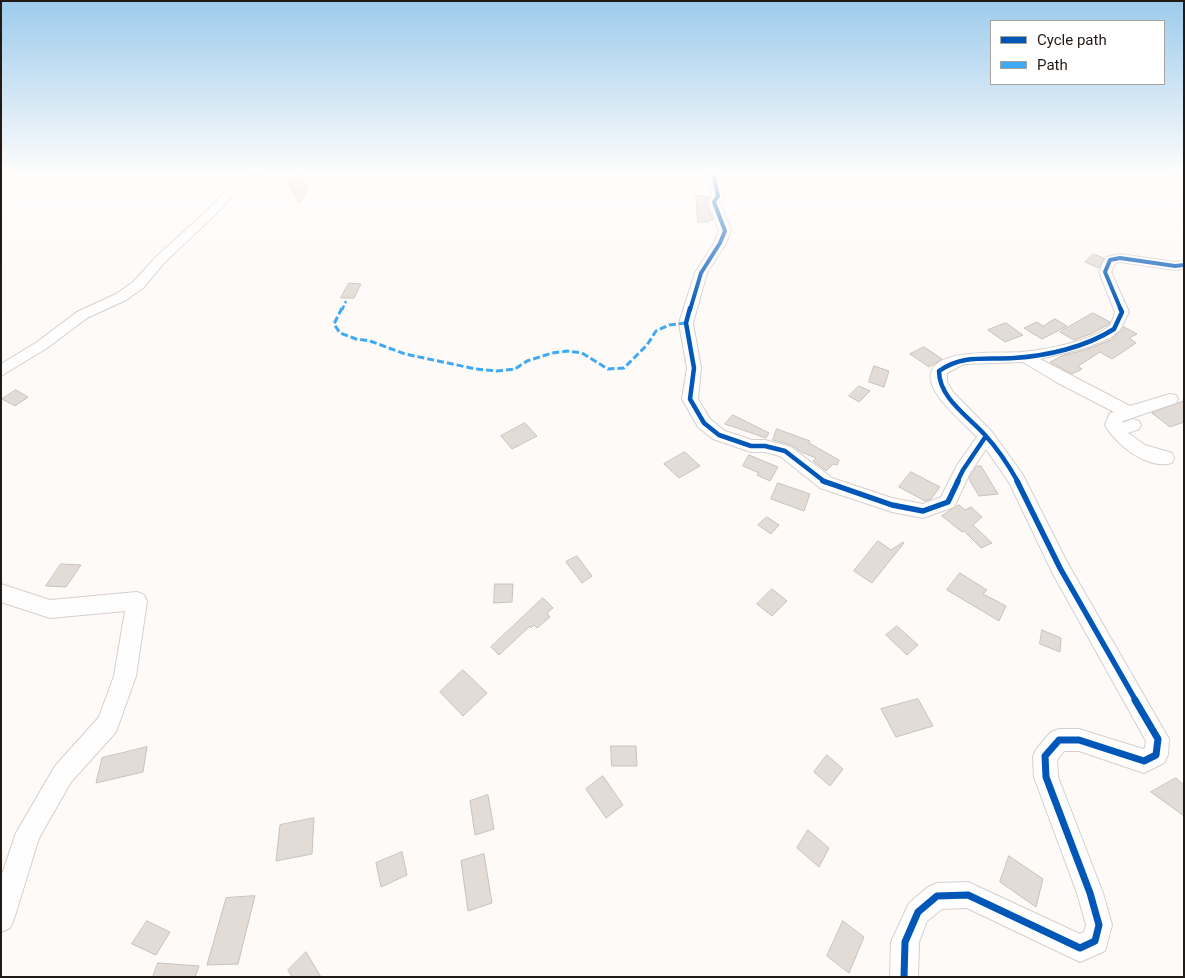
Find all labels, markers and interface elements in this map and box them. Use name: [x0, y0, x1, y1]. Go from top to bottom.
legend: [990, 20, 1165, 85]
text: Cycle path: [1037, 31, 1107, 49]
text: Path: [1037, 56, 1068, 74]

